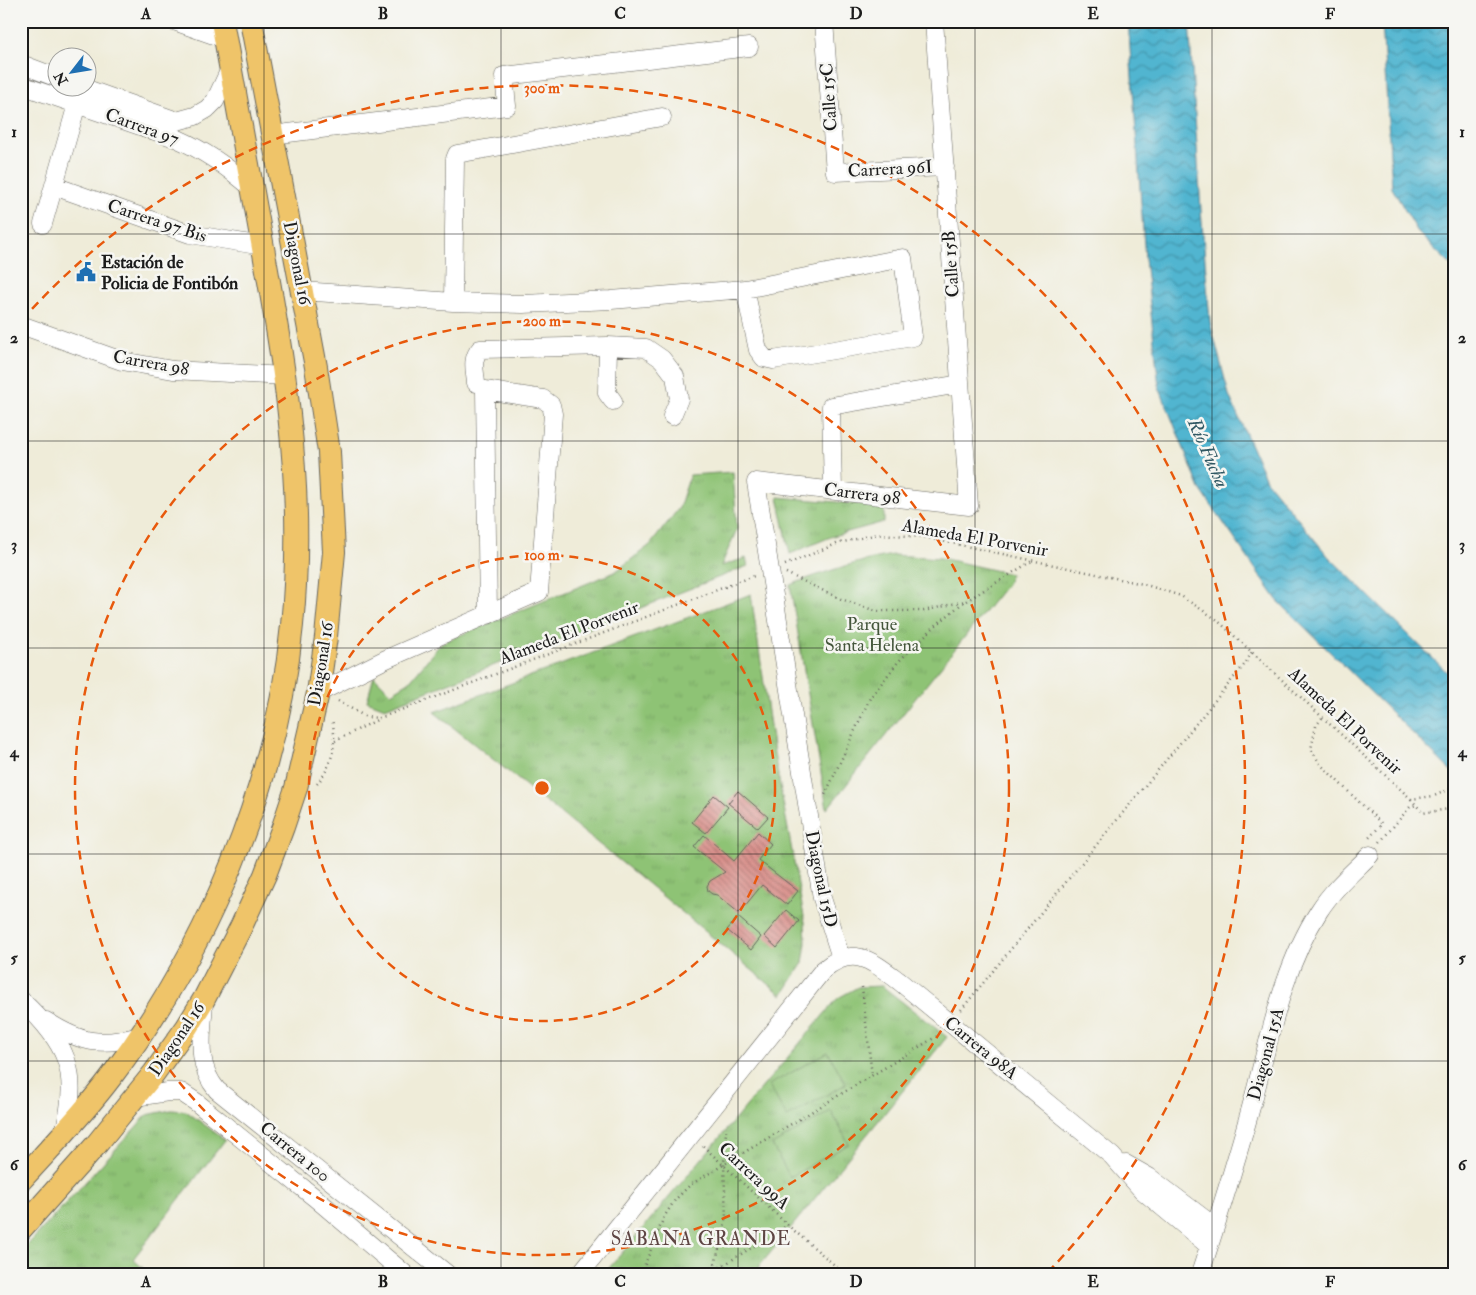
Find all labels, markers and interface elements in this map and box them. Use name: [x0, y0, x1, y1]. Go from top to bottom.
text: A: [140, 4, 152, 24]
text: B: [378, 4, 388, 24]
text: C: [614, 4, 626, 24]
text: D: [849, 4, 863, 24]
text: E: [1087, 4, 1099, 24]
text: F: [1325, 4, 1335, 24]
north arrow: [48, 48, 98, 98]
street label: Calle 15C: [815, 62, 843, 132]
text: N: [51, 68, 72, 89]
text: 300 m: [524, 79, 560, 98]
street label: Carrera 97: [102, 103, 182, 151]
text: 1: [11, 122, 17, 142]
text: 1: [1459, 122, 1465, 142]
street label: Carrera 96I: [847, 155, 933, 183]
street label: Carrera 97 Bis: [104, 194, 210, 248]
street label: Diagonal 16: [278, 219, 317, 308]
street label: Calle 15B: [937, 230, 965, 298]
place label: Estación de Policia de Fontibón: [101, 251, 239, 295]
public building icon: Estación de Policia de Fontibón: [75, 261, 97, 283]
text: 200 m: [523, 312, 561, 331]
text: 2: [10, 328, 18, 348]
text: 2: [1458, 328, 1466, 348]
street label: Carrera 98: [111, 345, 191, 381]
water label: Río Fucha: [1182, 414, 1234, 492]
street label: Carrera 98: [822, 478, 902, 510]
street label: Alameda El Porvenir: [899, 514, 1050, 562]
text: 3: [11, 535, 17, 555]
text: 3: [1459, 535, 1465, 555]
text: 100 m: [524, 546, 560, 565]
street label: Alameda El Porvenir: [495, 596, 642, 671]
park label: Parque Santa Helena: [825, 613, 920, 657]
street label: Diagonal 16: [303, 619, 339, 708]
street label: Alameda El Porvenir: [1282, 662, 1407, 780]
text: 4: [9, 742, 20, 762]
text: 4: [1457, 742, 1468, 762]
centre of rings: [533, 779, 551, 797]
street label: Diagonal 15D: [800, 828, 842, 930]
text: 5: [10, 948, 18, 968]
text: 5: [1458, 948, 1466, 968]
street label: Diagonal 16: [144, 997, 211, 1081]
street label: Diagonal 15A: [1243, 1005, 1290, 1103]
street label: Carrera 98A: [939, 1011, 1023, 1085]
street label: Carrera 100: [255, 1117, 335, 1187]
street label: Carrera 99A: [714, 1137, 795, 1215]
text: 6: [10, 1155, 20, 1175]
text: 6: [1458, 1155, 1468, 1175]
district label: SABANA GRANDE: [611, 1227, 791, 1251]
text: A: [140, 1272, 152, 1292]
text: B: [378, 1272, 388, 1292]
text: C: [614, 1272, 626, 1292]
text: D: [849, 1272, 863, 1292]
text: E: [1087, 1272, 1099, 1292]
text: F: [1325, 1272, 1335, 1292]

